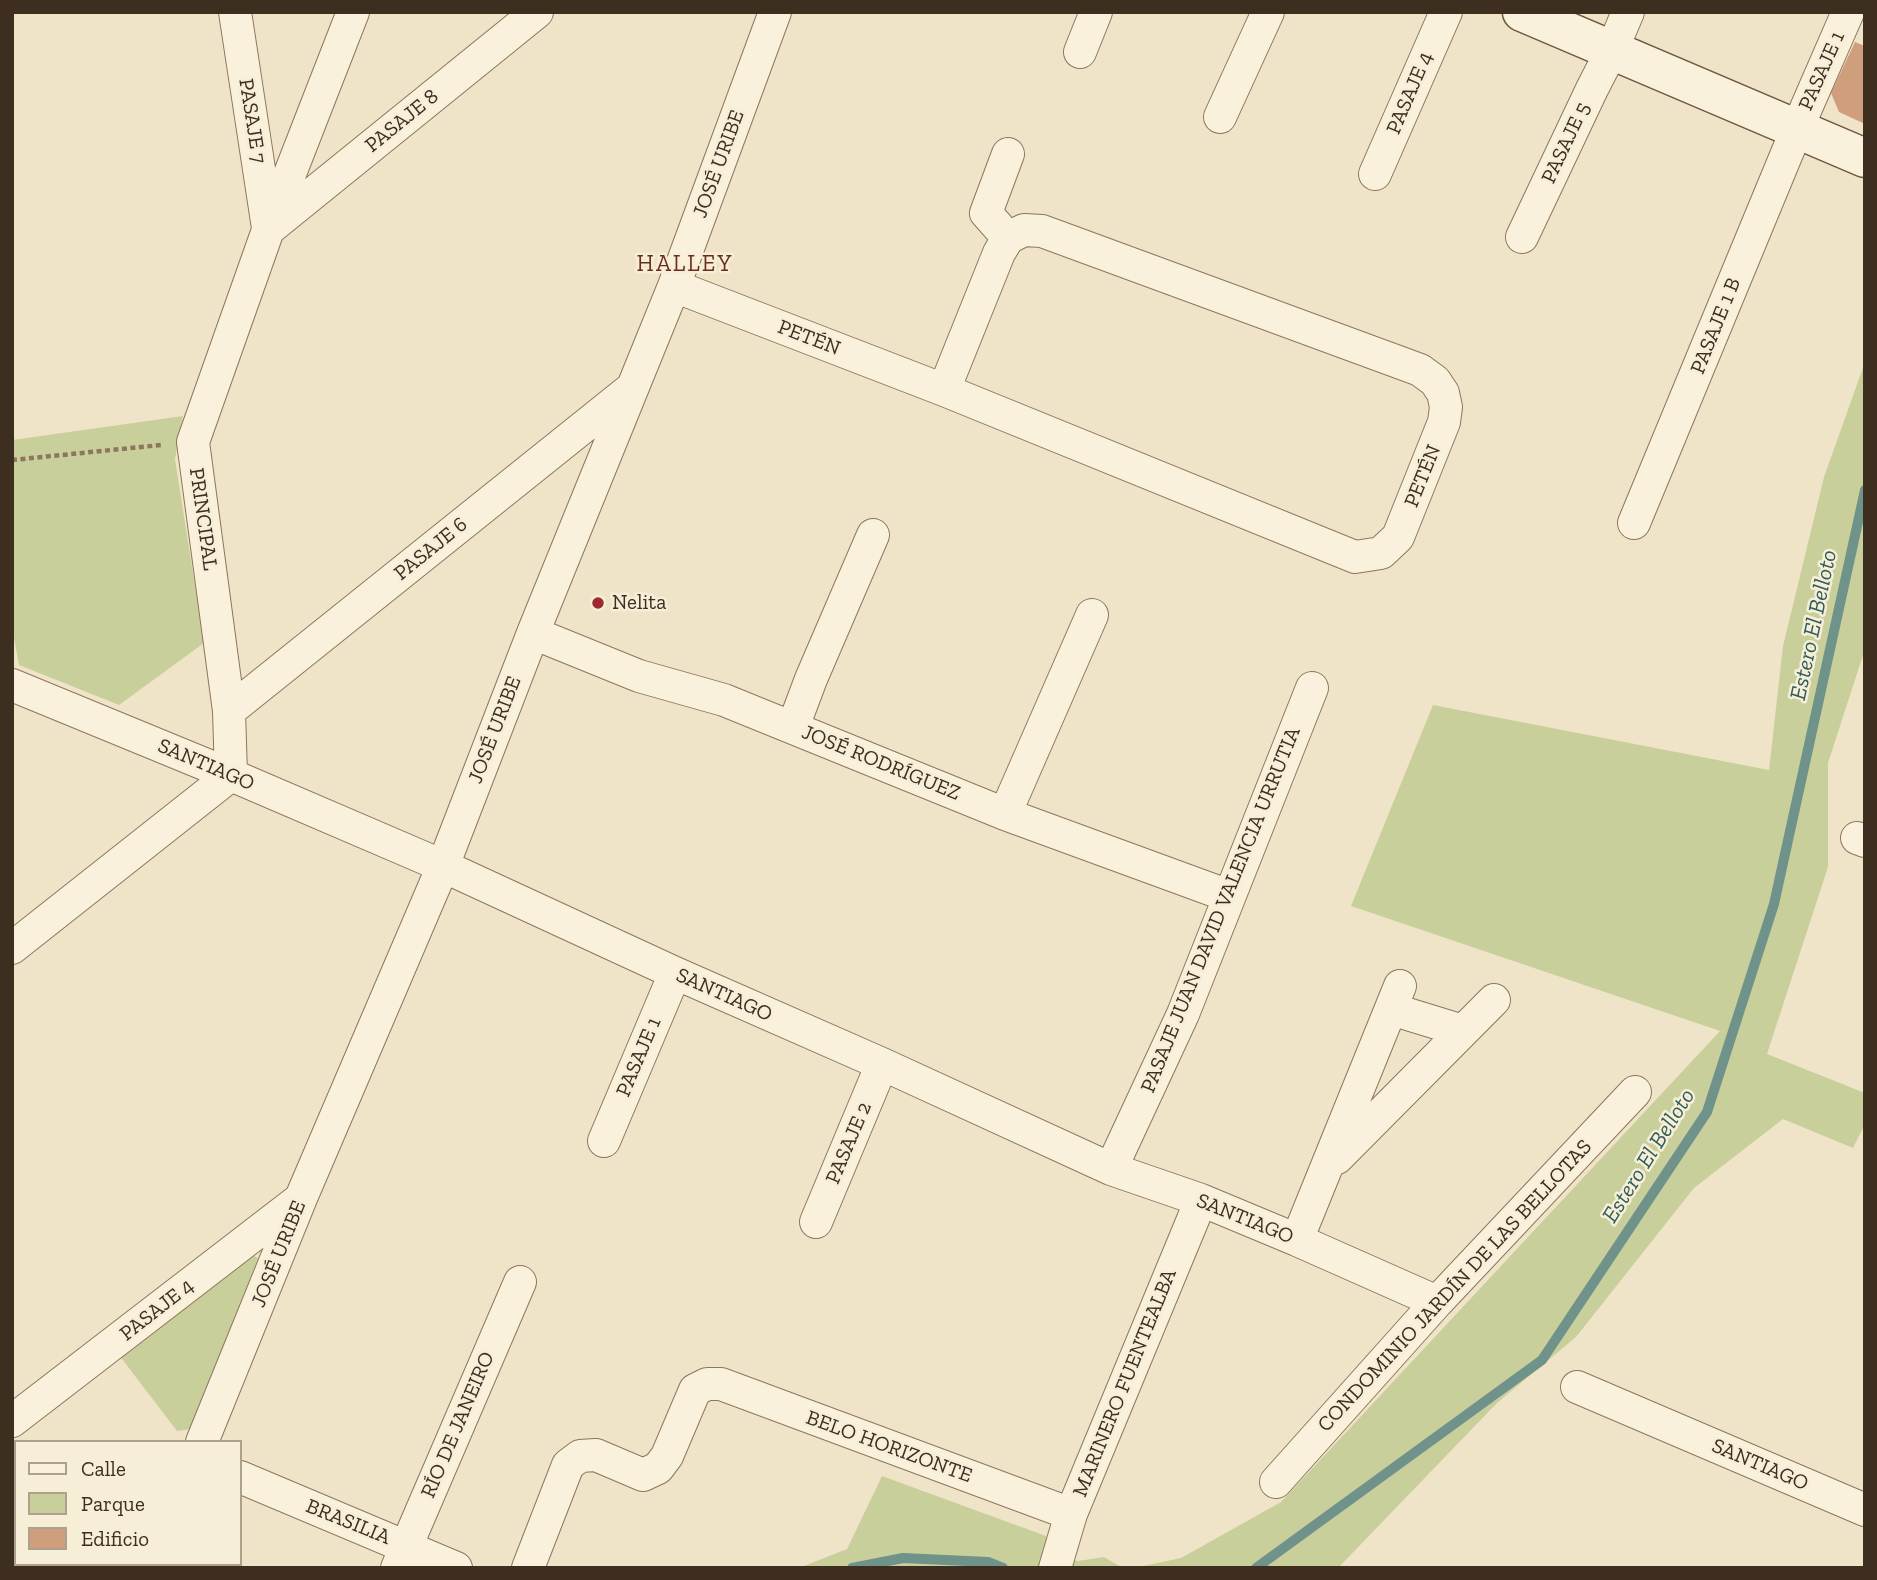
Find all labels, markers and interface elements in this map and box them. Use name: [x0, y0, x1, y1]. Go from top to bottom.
street label: PASAJE 1: [1793, 28, 1851, 114]
street label: PASAJE 4: [1381, 48, 1439, 138]
street label: PASAJE 7: [233, 77, 271, 165]
street label: PASAJE 8: [360, 84, 444, 158]
street label: PASAJE 5: [1536, 99, 1596, 187]
street label: JOSÉ URIBE: [688, 107, 750, 221]
district label: HALLEY: [637, 250, 733, 278]
street label: PASAJE 1 B: [1685, 274, 1747, 378]
street label: PETÉN: [774, 315, 844, 361]
street label: PETÉN: [1399, 441, 1447, 511]
street label: PRINCIPAL: [183, 466, 223, 572]
street label: PASAJE 6: [389, 512, 473, 586]
water label: Estero El Belloto: [1785, 547, 1843, 703]
place label: Nelita: [612, 590, 666, 616]
marker: Nelita: [590, 595, 606, 611]
street label: JOSÉ URIBE: [463, 673, 527, 787]
street label: JOSÉ RODRÍGUEZ: [798, 720, 964, 806]
street label: PASAJE JUAN DAVID VALENCIA URRUTIA: [1136, 723, 1306, 1097]
street label: SANTIAGO: [154, 733, 258, 797]
street label: SANTIAGO: [672, 963, 776, 1027]
street label: PASAJE 1: [611, 1014, 667, 1100]
water label: Estero El Belloto: [1597, 1084, 1701, 1228]
street label: PASAJE 2: [821, 1098, 877, 1188]
street label: CONDOMINIO JARDÍN DE LAS BELLOTAS: [1313, 1135, 1597, 1437]
street label: SANTIAGO: [1193, 1188, 1297, 1250]
street label: JOSÉ URIBE: [246, 1197, 312, 1311]
street label: MARINERO FUENTEALBA: [1068, 1265, 1182, 1501]
street label: PASAJE 4: [115, 1273, 199, 1347]
street label: RÍO DE JANEIRO: [416, 1348, 500, 1502]
street label: BELO HORIZONTE: [803, 1405, 975, 1489]
street label: SANTIAGO: [1708, 1433, 1812, 1497]
legend: [14, 1440, 242, 1566]
text: Calle: [81, 1456, 126, 1481]
text: Parque: [81, 1491, 145, 1516]
street label: BRASILIA: [302, 1494, 394, 1550]
text: Edificio: [81, 1526, 149, 1551]

